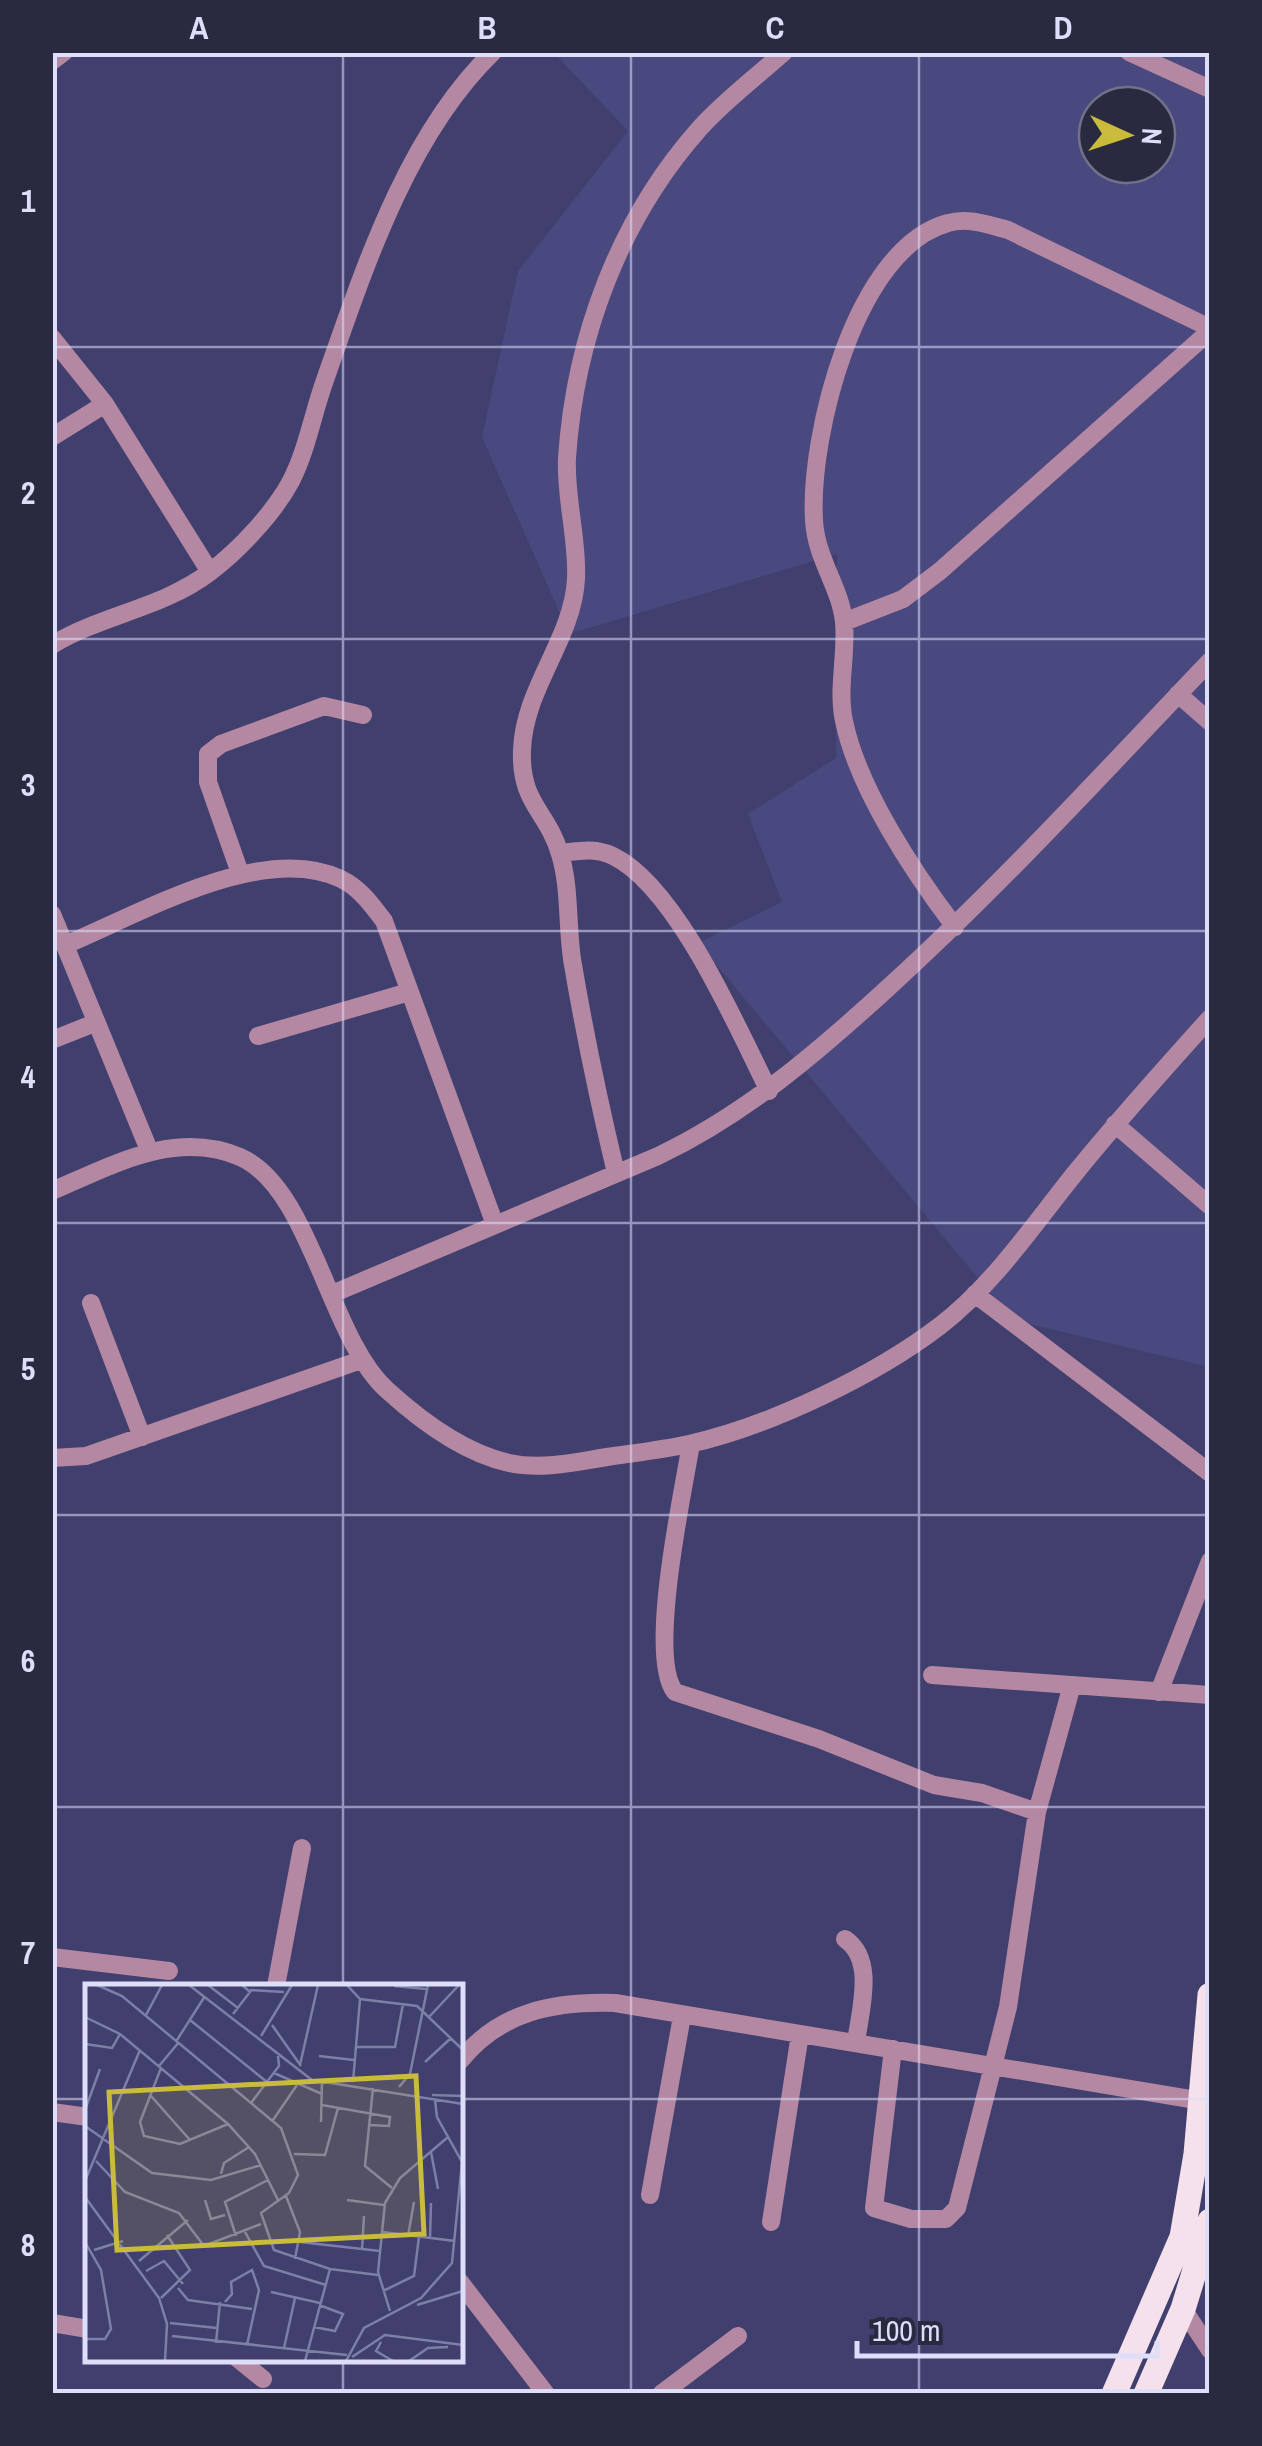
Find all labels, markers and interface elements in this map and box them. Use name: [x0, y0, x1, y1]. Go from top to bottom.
text: A: [190, 6, 209, 49]
text: B: [478, 6, 496, 49]
text: C: [766, 6, 784, 49]
text: D: [1054, 6, 1072, 49]
north arrow: [1077, 85, 1177, 185]
text: N: [1133, 127, 1171, 146]
text: 1: [21, 179, 36, 222]
text: 2: [21, 471, 35, 514]
text: 3: [21, 763, 35, 806]
text: 4: [21, 1055, 36, 1098]
text: 5: [21, 1347, 35, 1390]
text: 6: [21, 1639, 35, 1682]
text: 7: [21, 1931, 35, 1974]
inset map: [85, 1984, 462, 2361]
text: 8: [21, 2223, 35, 2266]
scale bar: [857, 2296, 1157, 2358]
text: 100 m: [872, 2310, 940, 2350]

